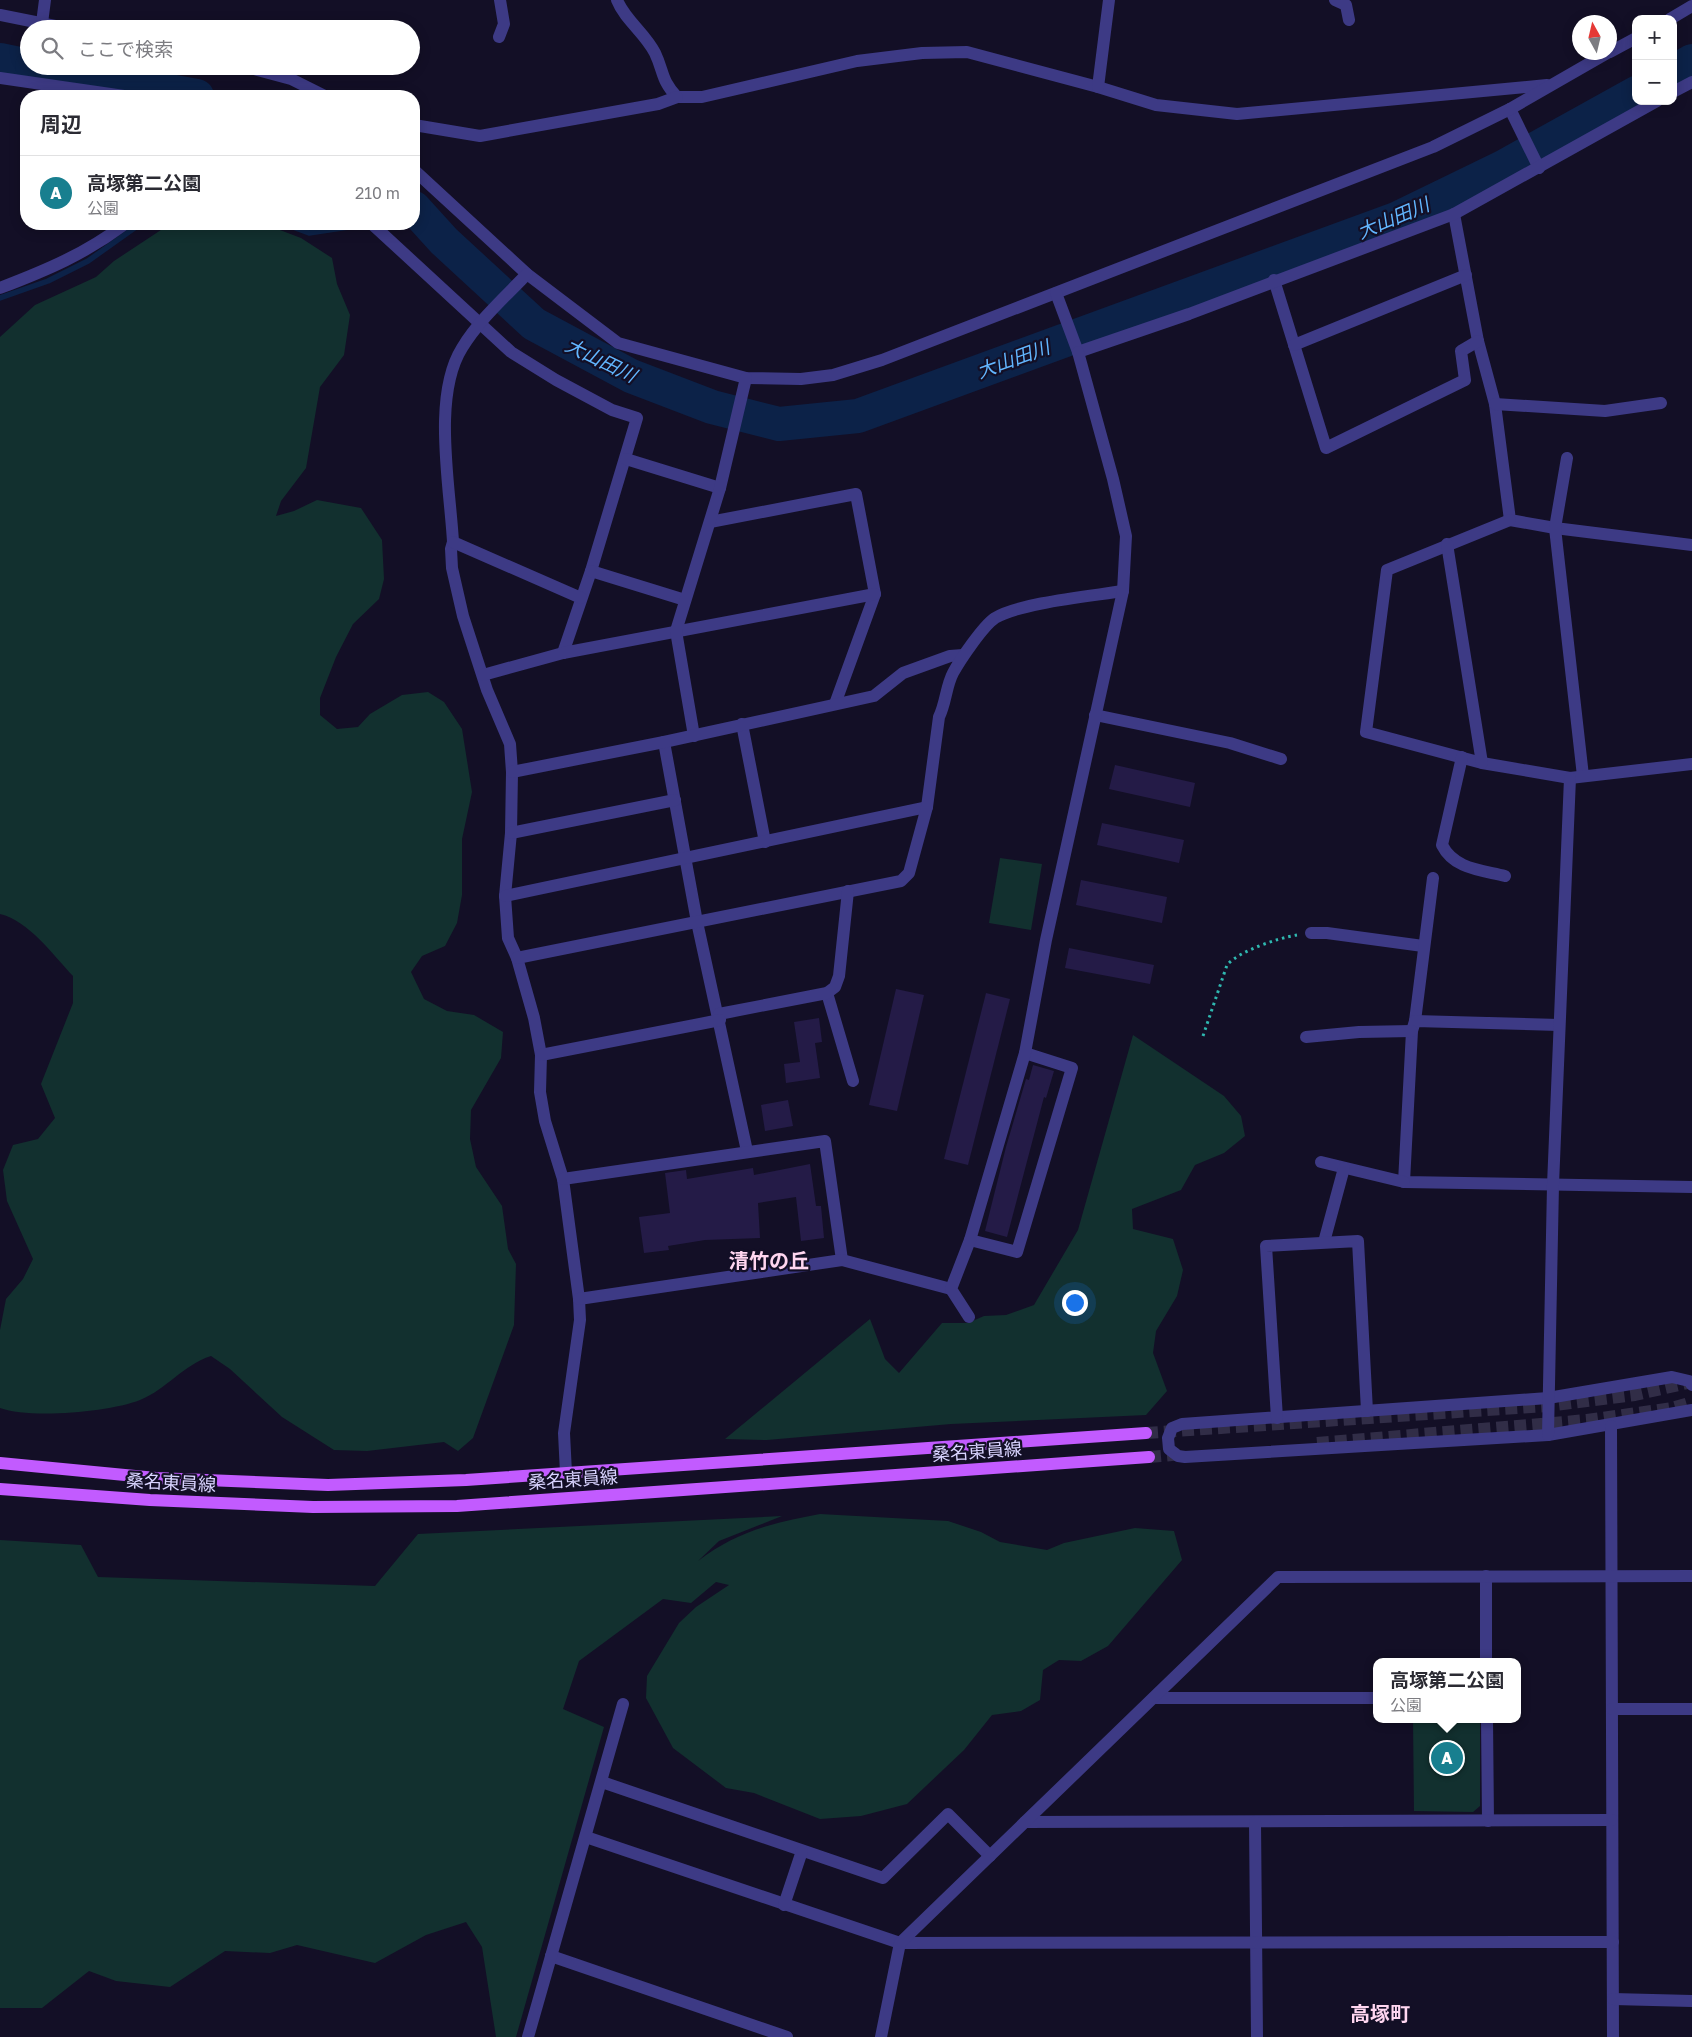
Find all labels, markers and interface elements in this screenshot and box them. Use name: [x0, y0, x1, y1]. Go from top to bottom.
north arrow: [1572, 15, 1617, 60]
map controls: [1632, 15, 1677, 105]
button: +: [1632, 15, 1677, 60]
search box: [20, 20, 420, 75]
icon: search: [38, 34, 66, 62]
text: ここで検索: [78, 37, 173, 60]
button: −: [1632, 60, 1677, 105]
text: 周辺: [40, 111, 82, 137]
text: 高塚第二公園: [87, 171, 201, 194]
text: A: [50, 183, 62, 203]
text: 210 m: [355, 183, 400, 203]
water label: 大山田川: [1353, 191, 1434, 243]
text: 公園: [87, 198, 119, 218]
water label: 大山田川: [562, 333, 642, 387]
water label: 大山田川: [973, 334, 1054, 382]
district label: 清竹の丘: [729, 1248, 809, 1272]
your location: [1062, 1290, 1088, 1316]
street label: 桑名東員線: [931, 1437, 1023, 1465]
street label: 桑名東員線: [527, 1465, 619, 1493]
street label: 桑名東員線: [126, 1469, 217, 1495]
popup: [1373, 1658, 1521, 1723]
text: 高塚第二公園: [1390, 1668, 1504, 1691]
text: 公園: [1390, 1695, 1422, 1715]
pin: A: [1431, 1739, 1463, 1777]
district label: 高塚町: [1350, 2001, 1410, 2025]

